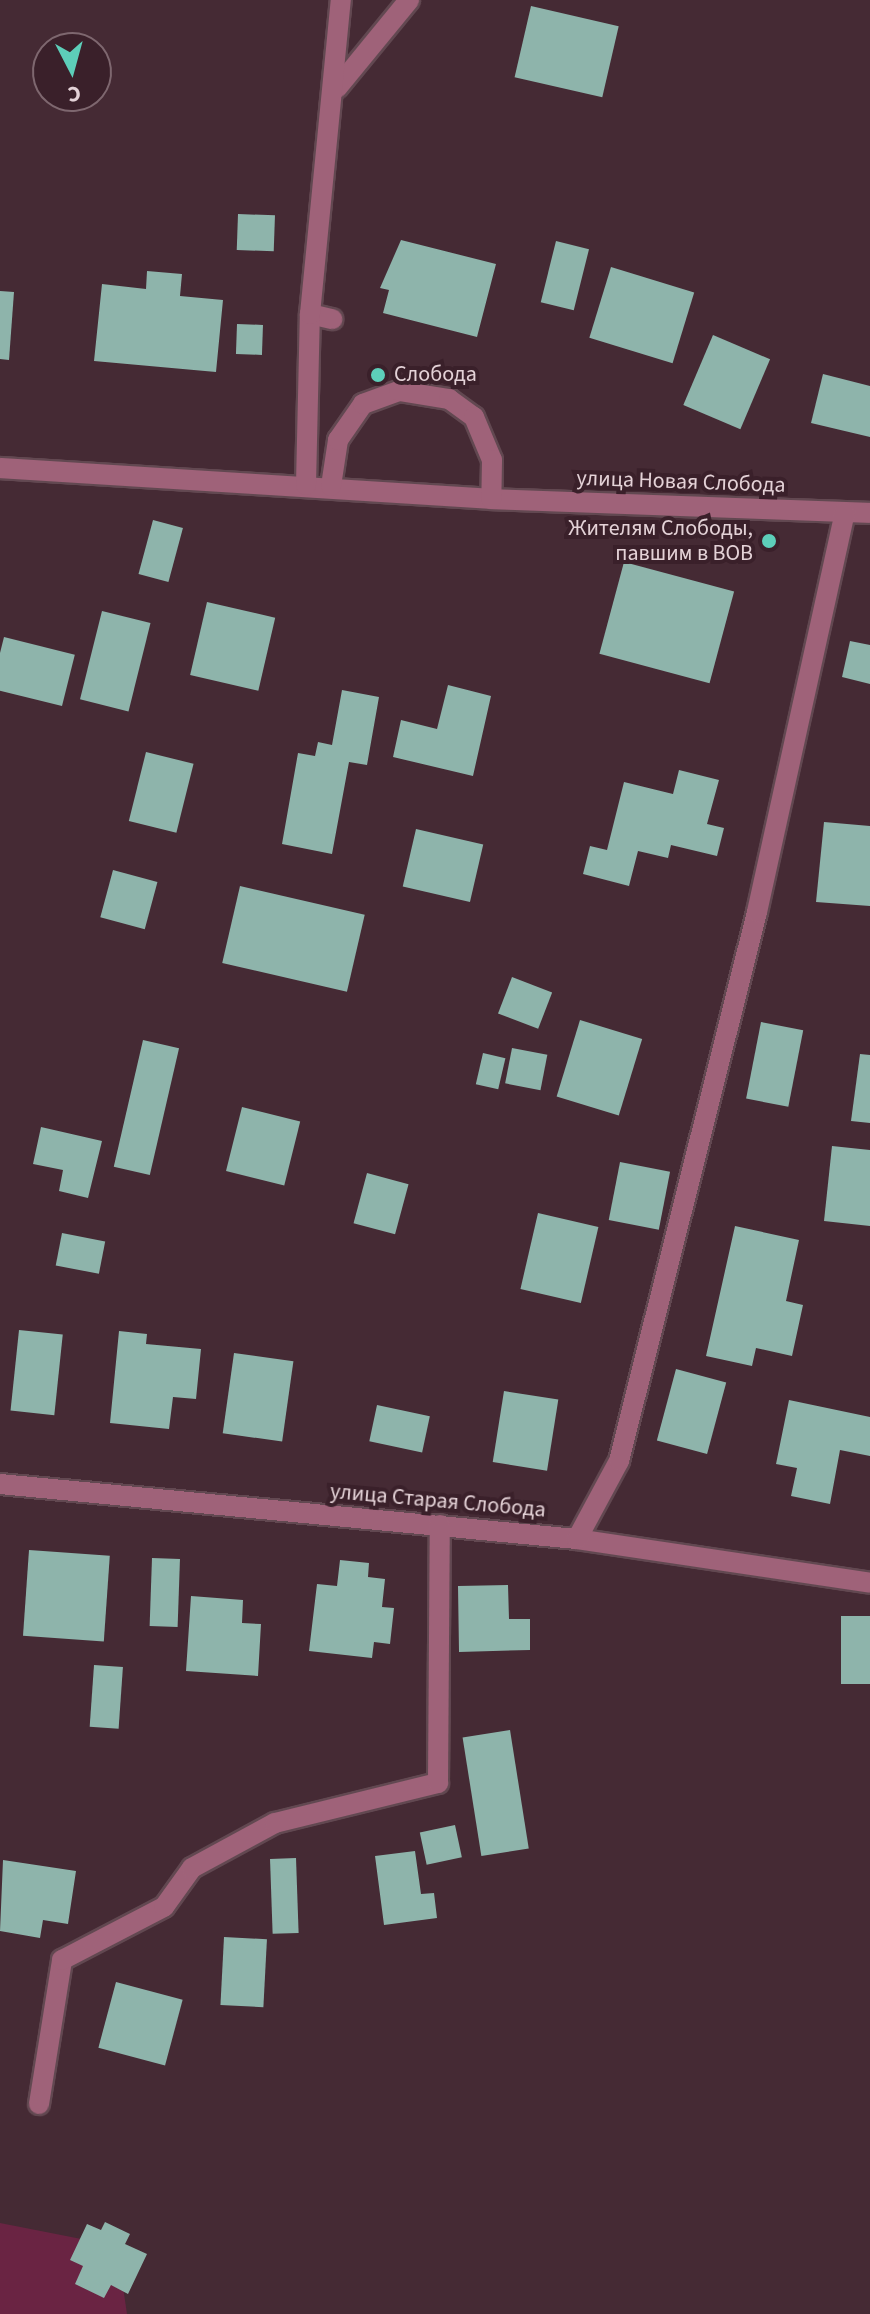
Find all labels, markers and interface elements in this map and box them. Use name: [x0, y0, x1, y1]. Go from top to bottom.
north arrow: [32, 32, 112, 112]
text: С: [66, 77, 82, 110]
place label: Слобода: [394, 362, 477, 388]
marker: Слобода: [369, 366, 387, 384]
street label: улица Новая Слобода: [576, 465, 786, 499]
place label: Жителям Слободы, павшим в ВОВ: [568, 515, 753, 566]
marker: Жителям Слободы, павшим в ВОВ: [760, 532, 778, 550]
street label: улица Старая Слобода: [329, 1478, 547, 1524]

